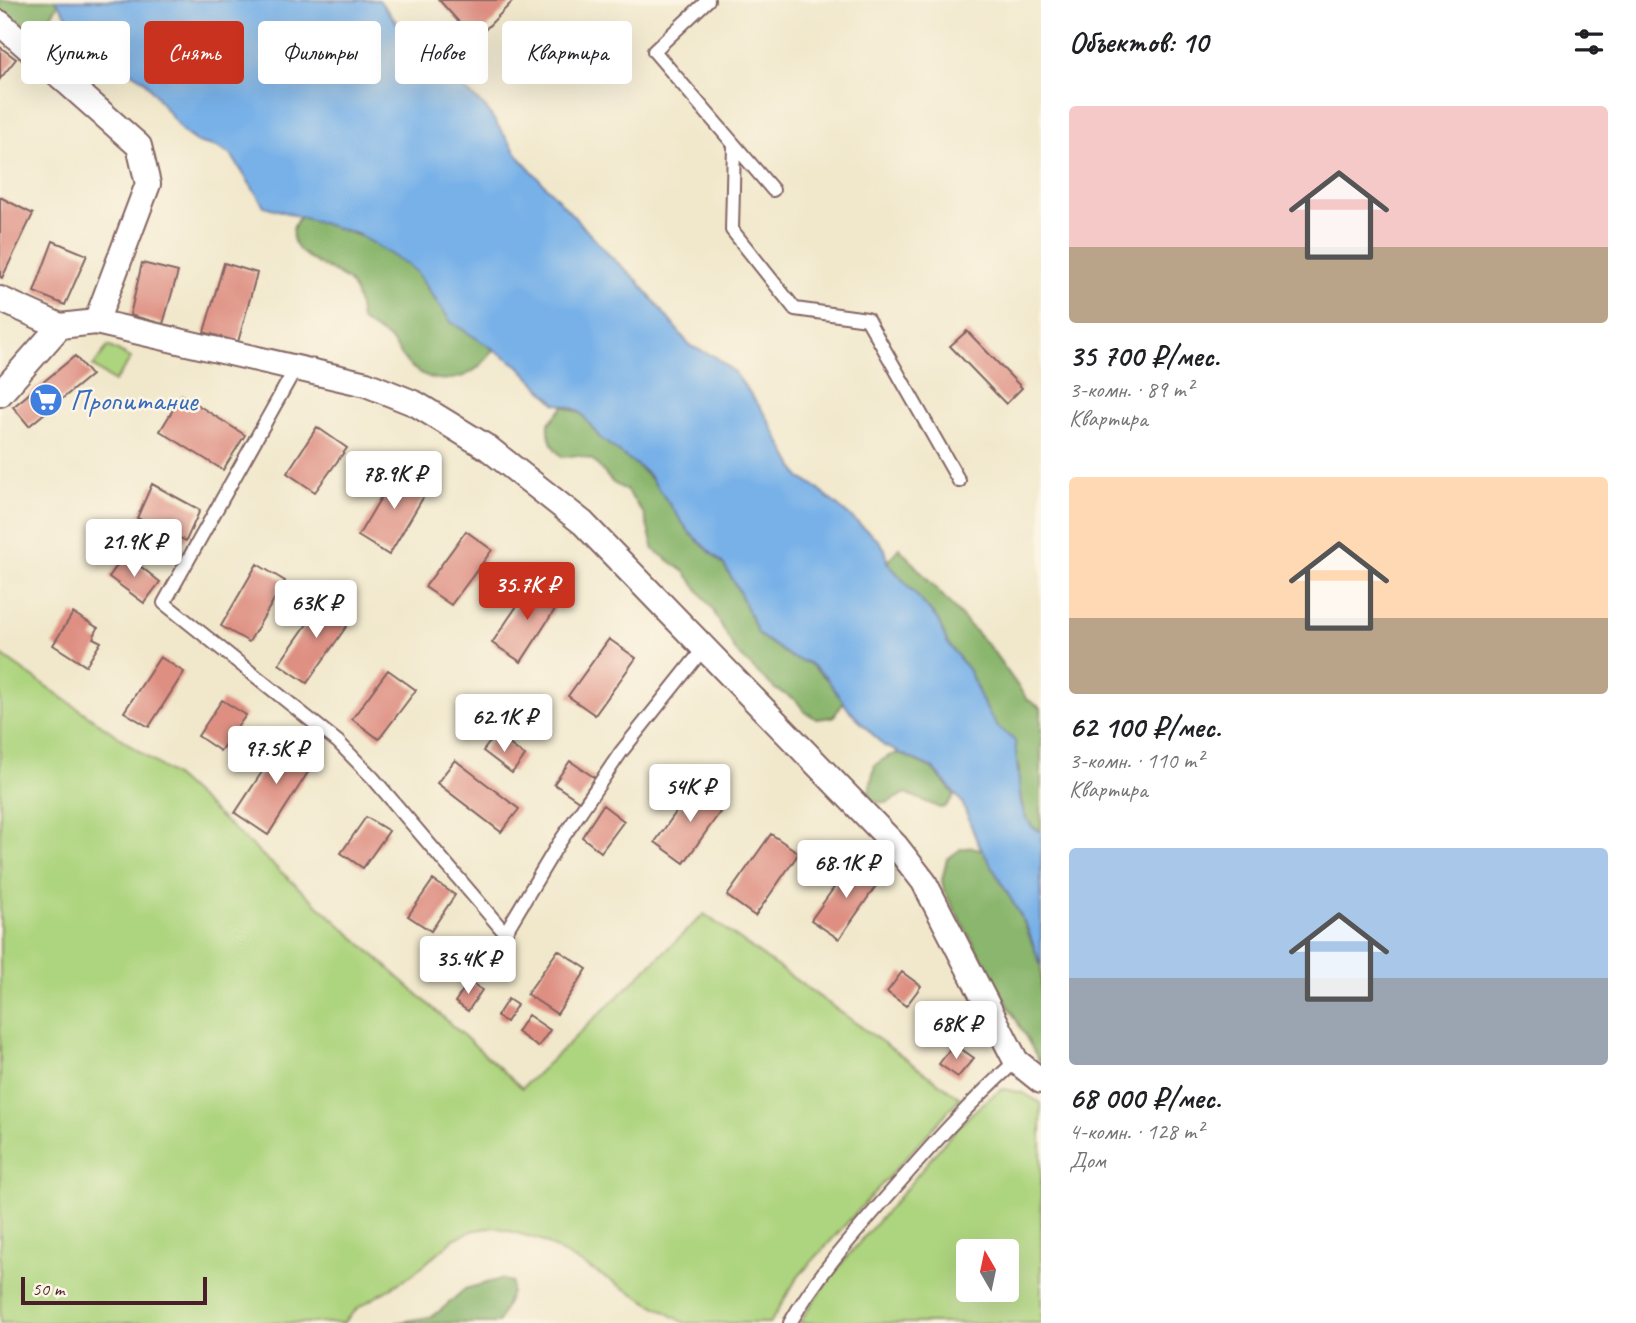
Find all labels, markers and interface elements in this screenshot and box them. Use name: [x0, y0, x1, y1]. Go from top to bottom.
chip: Купить: [21, 21, 130, 84]
chip: Снять: [144, 21, 244, 84]
chip: Фильтры: [258, 21, 381, 84]
chip: Новое: [395, 21, 488, 84]
chip: Квартира: [502, 21, 632, 84]
text: Объектов: 10: [1069, 23, 1208, 61]
icon: filters: [1570, 23, 1608, 61]
icon: home: [1276, 152, 1402, 278]
text: 35 700 ₽/мес.: [1069, 337, 1219, 375]
text: 3-комн. · 89 m²: [1069, 375, 1193, 404]
supermarket icon: Пропитание: [27, 381, 65, 419]
place label: Пропитание: [70, 381, 199, 419]
text: Квартира: [1069, 404, 1147, 433]
pin: 78.9K ₽: [329, 452, 459, 511]
text: 78.9K ₽: [362, 459, 426, 488]
pin: 21.9K ₽: [69, 520, 199, 579]
icon: home: [1276, 523, 1402, 649]
text: 21.9K ₽: [102, 527, 166, 556]
pin: 35.7K ₽: [462, 562, 592, 622]
text: 35.7K ₽: [495, 570, 559, 599]
pin: 63K ₽: [267, 580, 365, 640]
text: 63K ₽: [291, 588, 341, 617]
pin: 62.1K ₽: [439, 694, 569, 754]
text: 62.1K ₽: [471, 702, 537, 731]
text: 62 100 ₽/мес.: [1069, 708, 1221, 746]
pin: 97.5K ₽: [211, 726, 341, 786]
text: 97.5K ₽: [244, 734, 308, 763]
text: 3-комн. · 110 m²: [1069, 746, 1203, 775]
pin: 54K ₽: [641, 764, 739, 824]
text: 54K ₽: [665, 772, 715, 801]
text: Квартира: [1069, 775, 1147, 804]
pin: 68.1K ₽: [781, 841, 911, 900]
text: 68.1K ₽: [813, 848, 879, 877]
icon: home: [1276, 894, 1402, 1020]
pin: 35.4K ₽: [403, 936, 533, 996]
text: 35.4K ₽: [436, 944, 500, 973]
pin: 68K ₽: [907, 1002, 1005, 1061]
text: 68K ₽: [931, 1009, 981, 1038]
text: 68 000 ₽/мес.: [1069, 1079, 1221, 1117]
text: 4-комн. · 128 m²: [1069, 1117, 1203, 1146]
text: Дом: [1069, 1146, 1106, 1175]
north arrow: [956, 1239, 1018, 1302]
map controls: [956, 1239, 1019, 1302]
scale bar: [21, 1274, 206, 1306]
text: 50 m: [32, 1277, 64, 1301]

